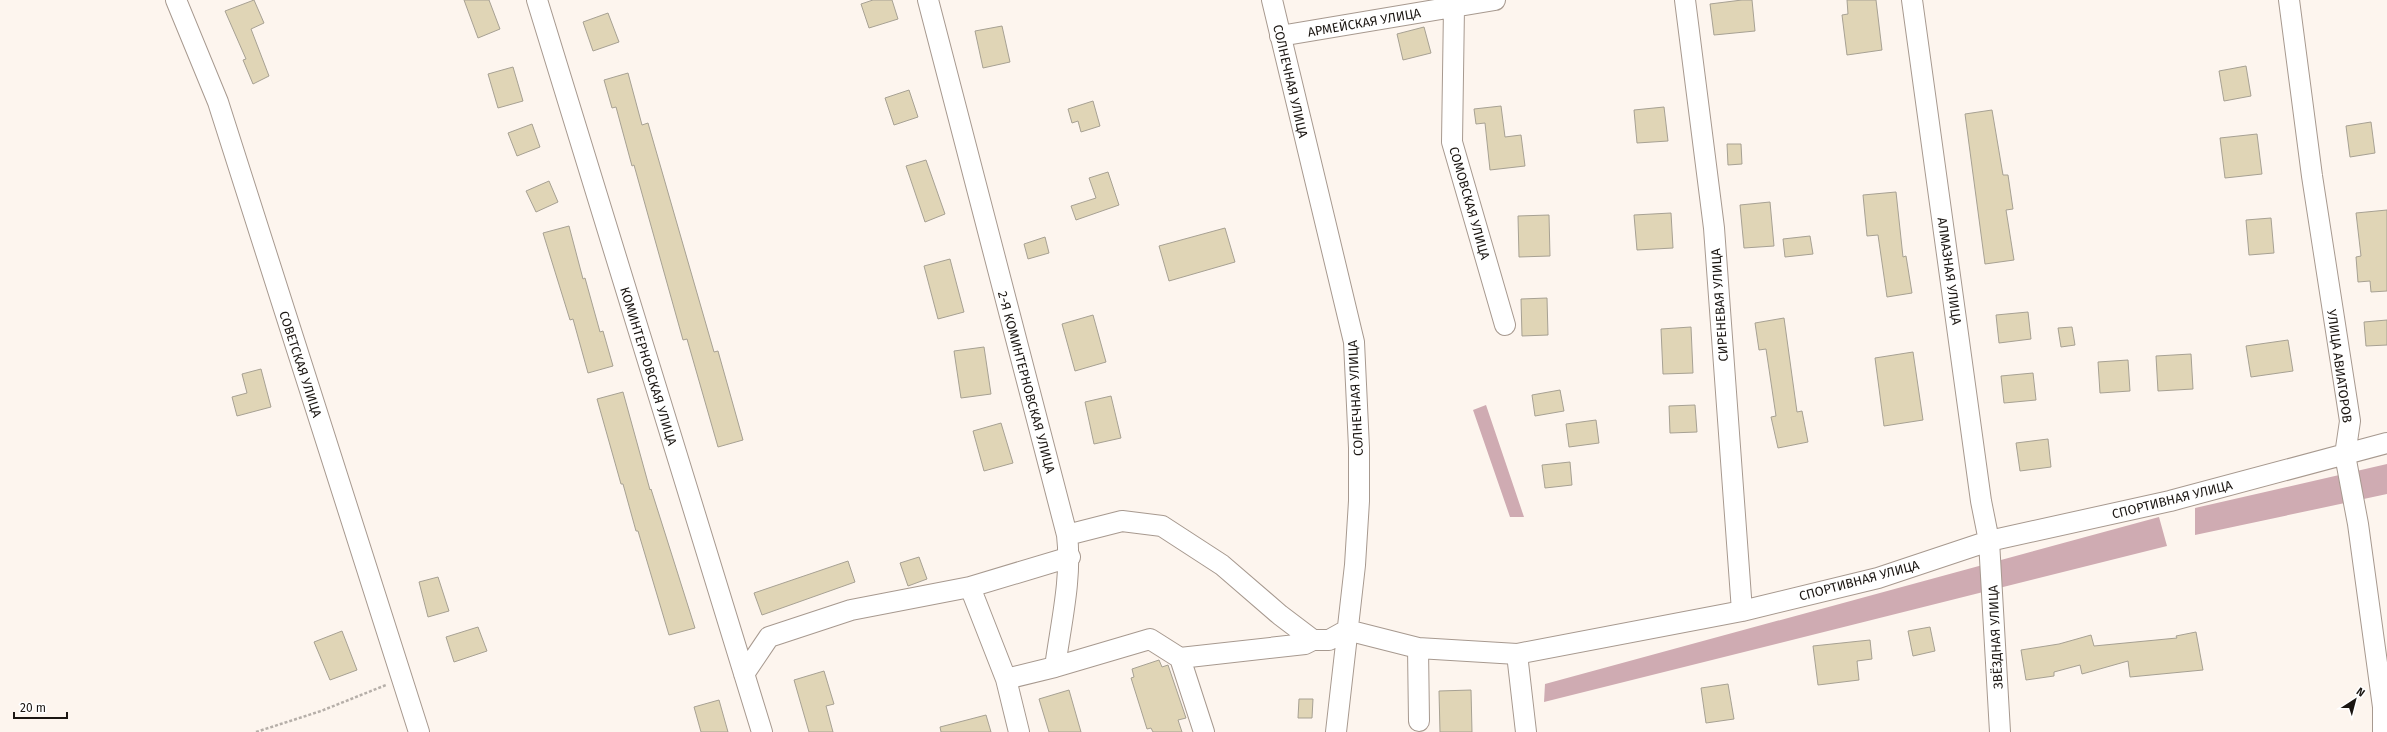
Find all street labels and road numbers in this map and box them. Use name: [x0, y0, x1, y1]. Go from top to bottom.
street label: АРМЕЙСКАЯ УЛИЦА: [1306, 5, 1422, 40]
street label: СОЛНЕЧНАЯ УЛИЦА: [1270, 23, 1311, 140]
street label: СОМОВСКАЯ УЛИЦА: [1446, 145, 1493, 262]
street label: АЛМАЗНАЯ УЛИЦА: [1935, 216, 1965, 326]
street label: СИРЕНЕВАЯ УЛИЦА: [1708, 247, 1731, 362]
street label: КОМИНТЕРНОВСКАЯ УЛИЦА: [617, 285, 680, 448]
street label: 2-Я КОМИНТЕРНОВСКАЯ УЛИЦА: [995, 289, 1058, 475]
street label: УЛИЦА АВИАТОРОВ: [2324, 308, 2355, 424]
street label: СОВЕТСКАЯ УЛИЦА: [276, 309, 325, 420]
street label: СОЛНЕЧНАЯ УЛИЦА: [1345, 339, 1366, 456]
street label: СПОРТИВНАЯ УЛИЦА: [2110, 477, 2234, 522]
street label: СПОРТИВНАЯ УЛИЦА: [1797, 557, 1921, 604]
street label: ЗВЁЗДНАЯ УЛИЦА: [1985, 584, 2006, 689]

